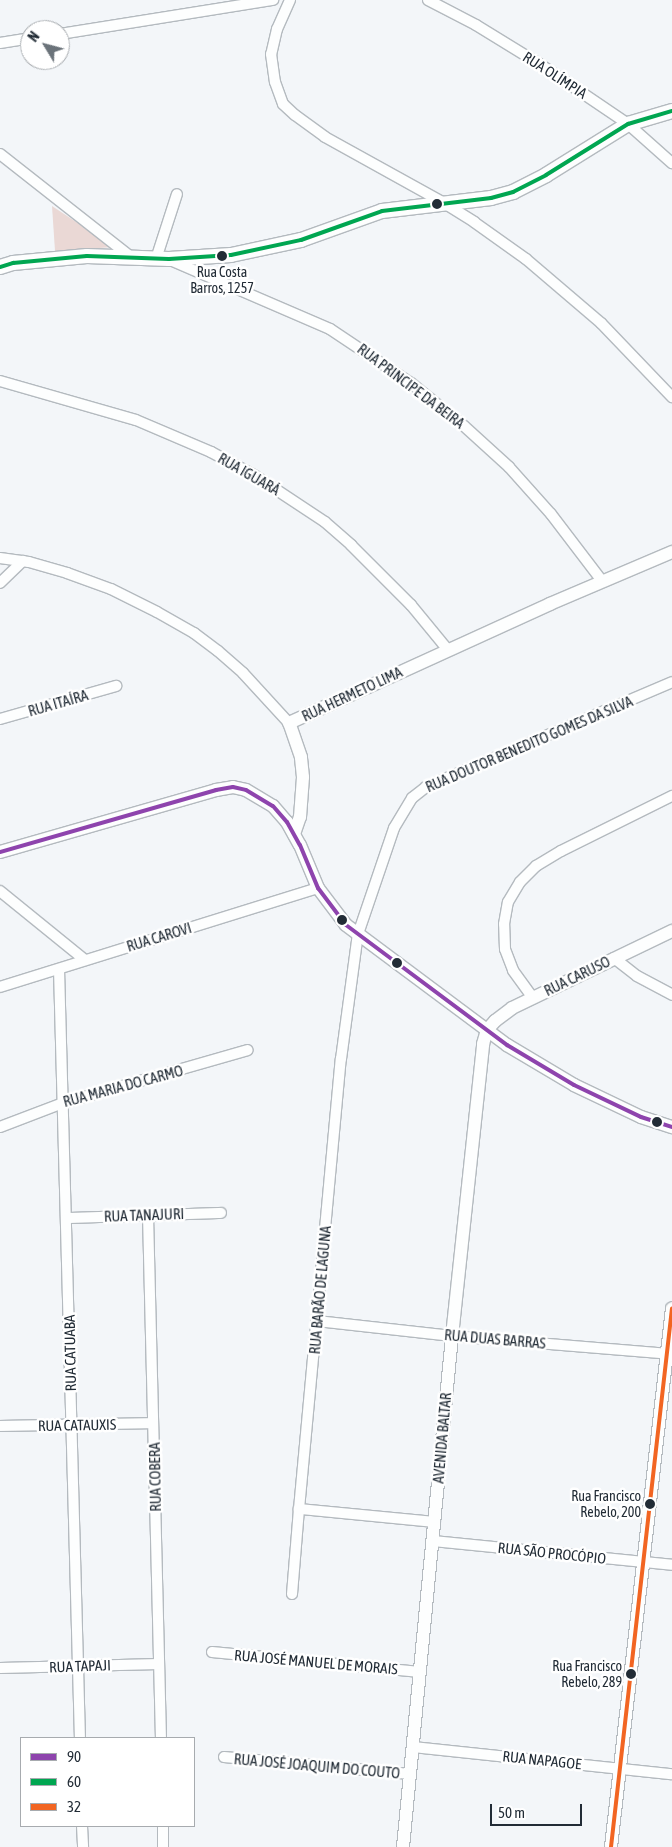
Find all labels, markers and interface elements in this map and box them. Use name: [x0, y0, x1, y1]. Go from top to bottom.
north arrow: [20, 20, 70, 70]
text: N: [25, 28, 43, 45]
street label: RUA OLÍMPIA: [520, 48, 590, 102]
unlabelled marker: [432, 199, 442, 209]
marker: Rua Costa Barros, 1257: [217, 251, 227, 261]
place label: Rua Costa Barros, 1257: [190, 264, 254, 296]
street label: RUA PRINCIPE DA BEIRA: [354, 340, 468, 432]
street label: RUA IGUARÁ: [215, 449, 283, 499]
street label: RUA HERMETO LIMA: [299, 663, 405, 725]
street label: RUA ITAÍRA: [26, 686, 90, 720]
street label: RUA DOUTOR BENEDITO GOMES DA SILVA: [423, 692, 635, 796]
unlabelled marker: [337, 915, 347, 925]
street label: RUA CAROVI: [124, 919, 194, 955]
street label: RUA CARUSO: [541, 952, 613, 1000]
unlabelled marker: [392, 958, 402, 968]
street label: RUA MARIA DO CARMO: [61, 1061, 185, 1111]
unlabelled marker: [652, 1117, 662, 1127]
street label: RUA TANAJURI: [104, 1205, 184, 1225]
street label: RUA BARÃO DE LAGUNA: [305, 1225, 335, 1355]
street label: RUA CATUABA: [60, 1315, 80, 1391]
street label: RUA DUAS BARRAS: [443, 1326, 547, 1352]
street label: AVENIDA BALTAR: [429, 1392, 455, 1484]
street label: RUA CATAUXIS: [38, 1415, 116, 1435]
street label: RUA COBERA: [145, 1442, 165, 1512]
place label: Rua Francisco Rebelo, 200: [571, 1488, 641, 1520]
marker: Rua Francisco Rebelo, 200: [645, 1499, 655, 1509]
street label: RUA SÃO PROCÓPIO: [497, 1538, 607, 1568]
street label: RUA JOSÉ MANUEL DE MORAIS: [234, 1646, 398, 1678]
street label: RUA TAPAJI: [49, 1656, 111, 1676]
place label: Rua Francisco Rebelo, 289: [552, 1658, 622, 1690]
marker: Rua Francisco Rebelo, 289: [626, 1669, 636, 1679]
legend: [20, 1737, 195, 1827]
street label: RUA NAPAGOE: [502, 1747, 582, 1773]
text: 90: [67, 1748, 81, 1765]
street label: RUA JOSÉ JOAQUIM DO COUTO: [233, 1750, 401, 1782]
text: 60: [67, 1773, 81, 1790]
scale bar: [492, 1794, 584, 1826]
text: 32: [67, 1798, 81, 1815]
text: 50 m: [498, 1804, 525, 1821]

